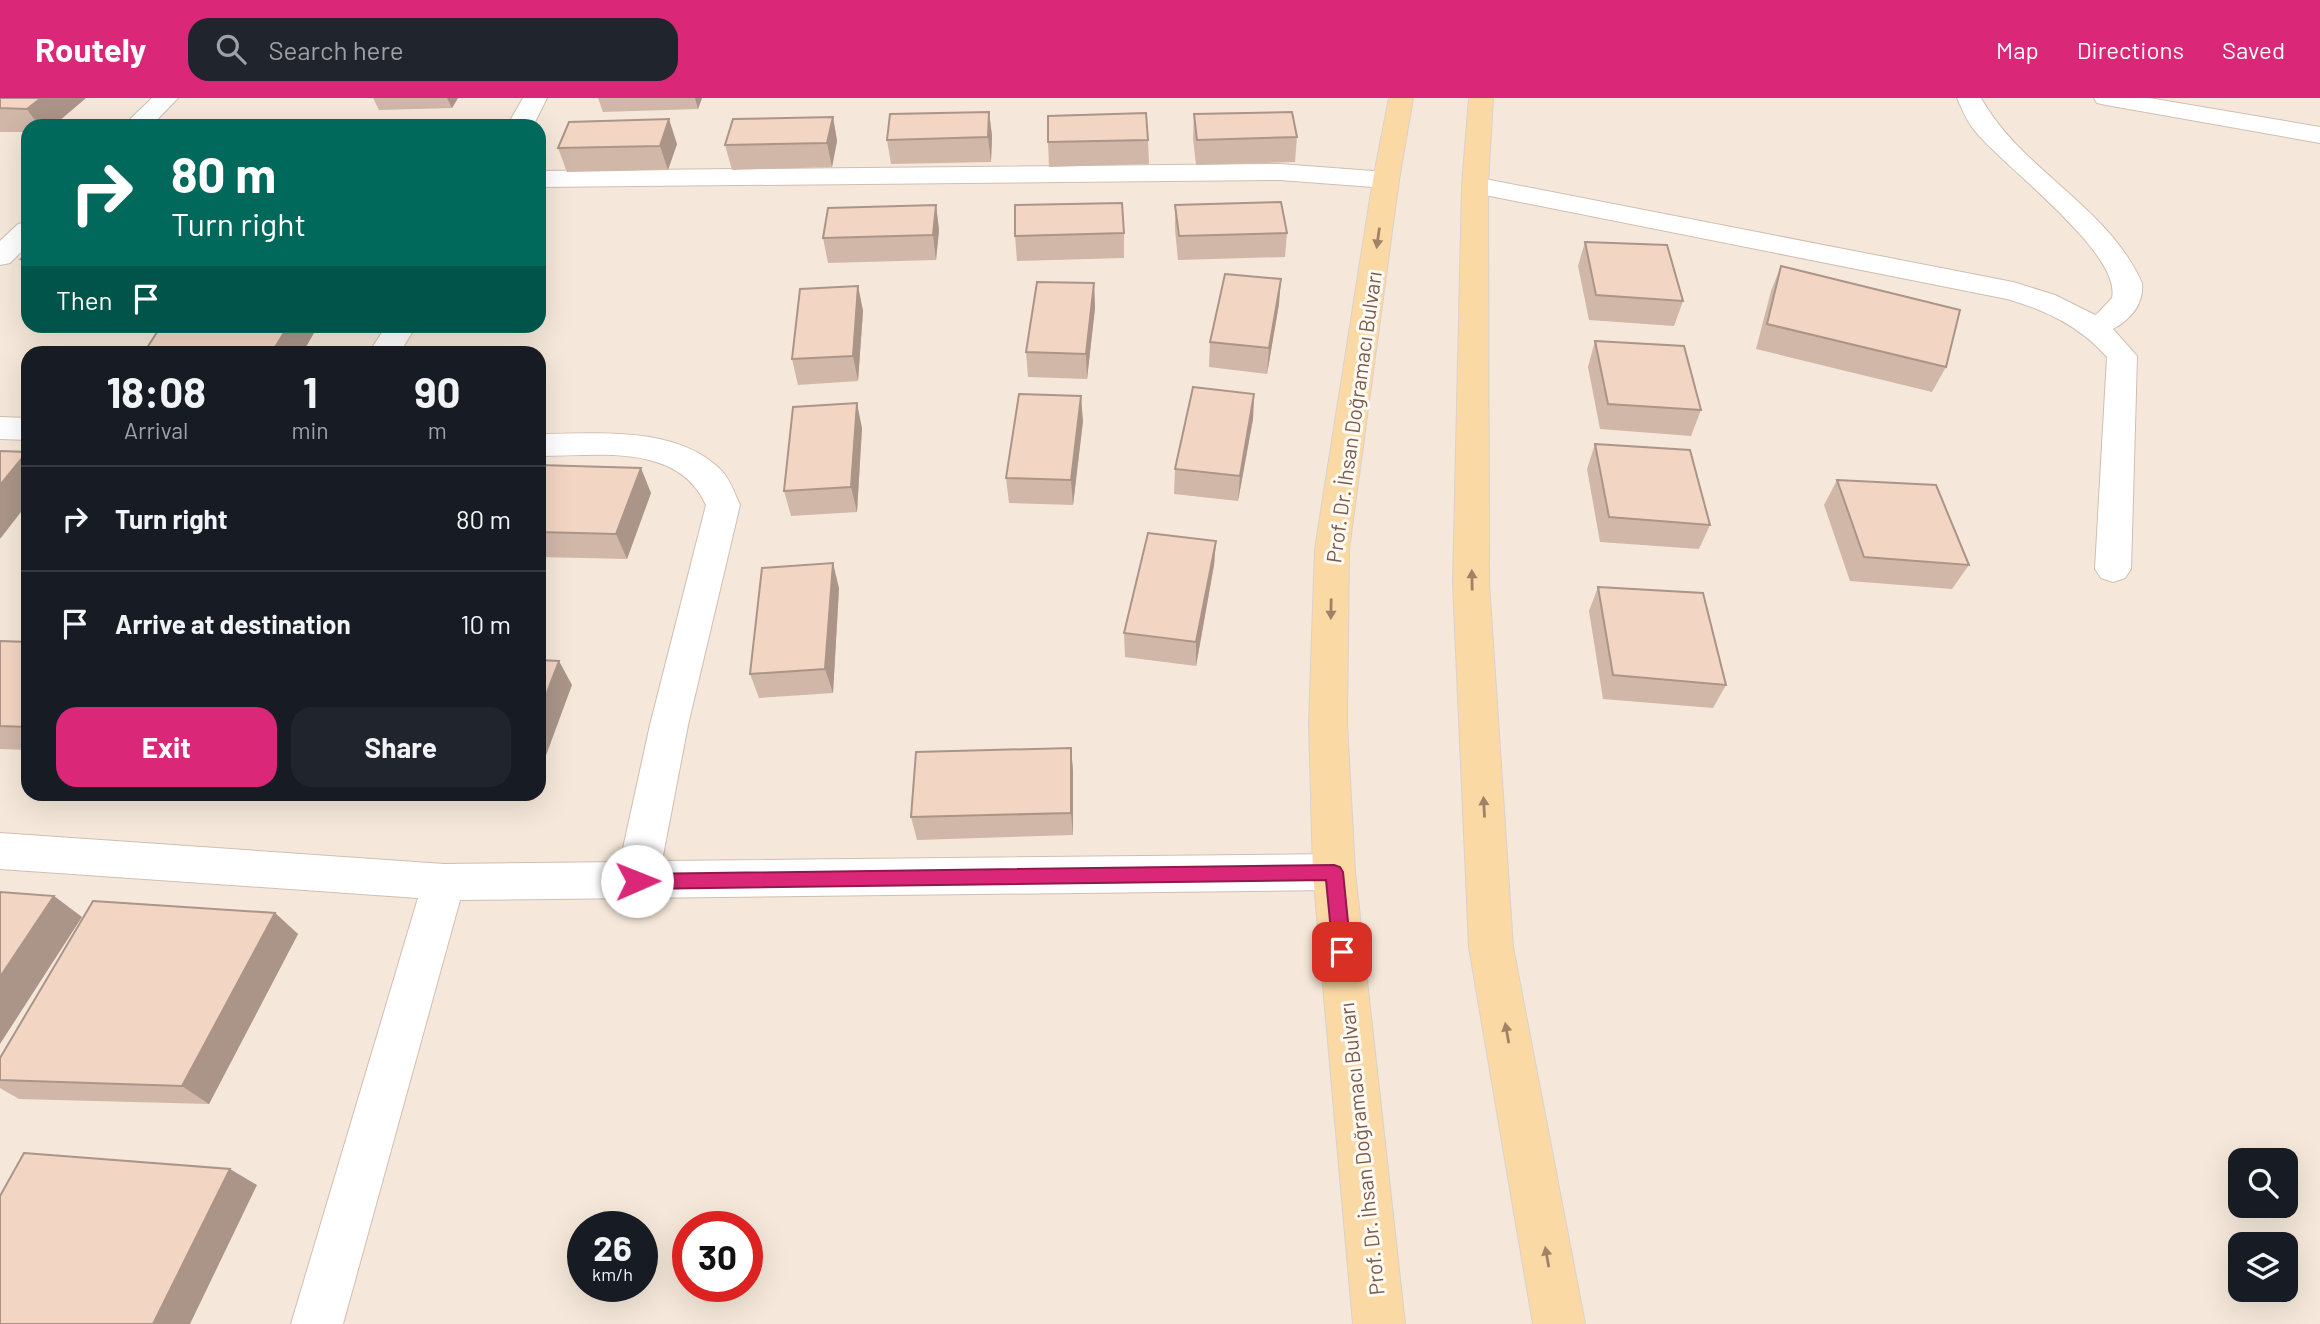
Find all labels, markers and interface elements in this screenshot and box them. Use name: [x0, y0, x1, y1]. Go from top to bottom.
search box: [188, 18, 678, 81]
text: Routely: [35, 29, 146, 69]
icon: search: [212, 30, 250, 68]
text: Search here: [268, 34, 404, 65]
text: Map: [1996, 35, 2039, 64]
text: Directions: [2077, 35, 2184, 64]
text: Saved: [2222, 35, 2285, 64]
text: 80 m: [171, 144, 276, 203]
icon: right: [56, 147, 147, 238]
text: Turn right: [171, 204, 306, 242]
one-way arrow: [1372, 227, 1383, 249]
street label: Prof. Dr. İhsan Doğramacı Bulvarı: [1320, 270, 1386, 564]
icon: arrive: [127, 280, 165, 318]
text: Then: [56, 284, 113, 315]
text: 18:08: [106, 366, 206, 416]
text: 1: [303, 366, 318, 416]
text: 90: [414, 366, 461, 416]
text: Arrival: [124, 416, 188, 444]
text: min: [291, 416, 329, 444]
text: m: [428, 416, 447, 444]
icon: right: [56, 500, 94, 538]
text: Turn right: [115, 503, 228, 534]
text: 80 m: [456, 503, 511, 534]
one-way arrow: [1466, 569, 1478, 591]
one-way arrow: [1325, 598, 1336, 620]
icon: arrive: [56, 605, 94, 643]
text: Arrive at destination: [115, 608, 351, 639]
text: 10 m: [461, 608, 511, 639]
button: Exit: [56, 707, 277, 787]
button: Share: [291, 707, 511, 787]
one-way arrow: [1478, 796, 1489, 818]
position arrow: [600, 844, 674, 918]
pin: [1312, 922, 1372, 982]
icon: arrive: [1323, 933, 1361, 971]
street label: Prof. Dr. İhsan Doğramacı Bulvarı: [1333, 1001, 1389, 1297]
one-way arrow: [1501, 1022, 1512, 1044]
map controls: [2228, 1148, 2298, 1302]
button: search: [2228, 1148, 2298, 1218]
speed limit sign: 30: [672, 1211, 763, 1302]
text: 26: [593, 1226, 632, 1268]
button: layers: [2228, 1232, 2298, 1302]
one-way arrow: [1541, 1246, 1552, 1268]
text: km/h: [592, 1263, 633, 1285]

